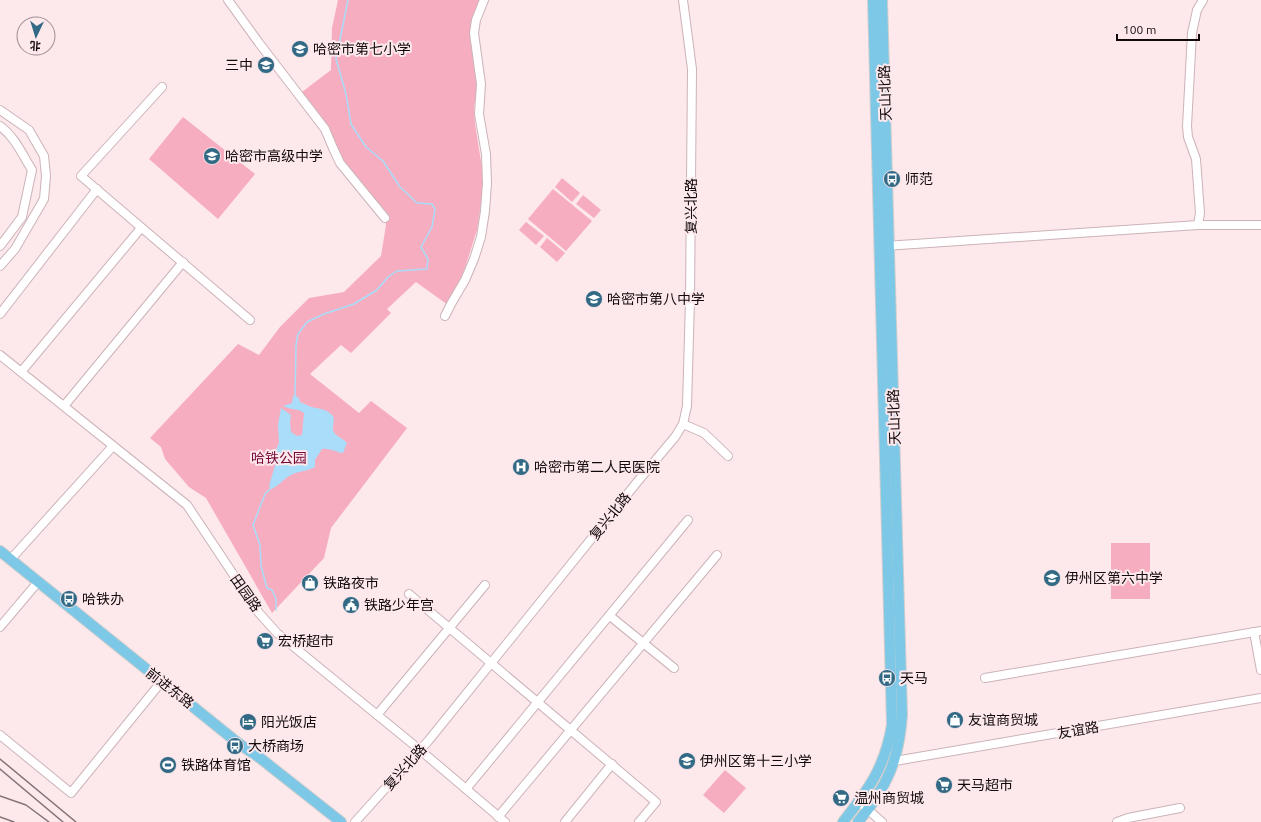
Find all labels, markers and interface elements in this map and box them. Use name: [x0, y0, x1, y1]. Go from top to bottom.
north arrow: [16, 16, 56, 56]
scale bar: [1117, 16, 1199, 42]
text: 100 m: [1123, 23, 1156, 36]
school or university icon: 哈密市第七小学: [290, 39, 310, 59]
text: 北: [29, 40, 41, 52]
place label: 哈密市第七小学: [313, 41, 411, 57]
school or university icon: 三中: [256, 55, 276, 75]
place label: 三中: [225, 57, 253, 73]
street label: 天山北路: [876, 65, 894, 121]
school or university icon: 哈密市高级中学: [202, 146, 222, 166]
place label: 哈密市高级中学: [225, 148, 323, 164]
bus stop icon: 师范: [882, 169, 902, 189]
place label: 师范: [905, 171, 933, 187]
street label: 复兴北路: [683, 178, 699, 234]
school or university icon: 哈密市第八中学: [584, 289, 604, 309]
place label: 哈密市第八中学: [607, 291, 705, 307]
street label: 天山北路: [885, 389, 903, 445]
park label: 哈铁公园: [251, 450, 307, 466]
hospital icon: 哈密市第二人民医院: [511, 457, 531, 477]
place label: 哈密市第二人民医院: [534, 459, 660, 475]
street label: 复兴北路: [586, 489, 634, 543]
school or university icon: 伊州区第六中学: [1042, 568, 1062, 588]
place label: 伊州区第六中学: [1065, 570, 1163, 586]
street label: 田园路: [227, 571, 265, 615]
shop icon: 铁路夜市: [300, 573, 320, 593]
place label: 铁路夜市: [323, 575, 379, 591]
bus stop icon: 哈铁办: [59, 589, 79, 609]
place label: 哈铁办: [82, 591, 124, 607]
public building icon: 铁路少年宫: [341, 595, 361, 615]
place label: 铁路少年宫: [364, 597, 434, 613]
supermarket icon: 宏桥超市: [255, 631, 275, 651]
place label: 宏桥超市: [278, 633, 334, 649]
street label: 前进东路: [143, 664, 197, 712]
bus stop icon: 天马: [877, 668, 897, 688]
place label: 天马: [900, 670, 928, 686]
shop icon: 友谊商贸城: [945, 710, 965, 730]
hotel icon: 阳光饭店: [238, 712, 258, 732]
place label: 友谊商贸城: [968, 712, 1038, 728]
place label: 阳光饭店: [261, 714, 317, 730]
street label: 友谊路: [1056, 718, 1100, 742]
bus stop icon: 大桥商场: [225, 736, 245, 756]
place label: 大桥商场: [248, 738, 304, 754]
street label: 复兴北路: [380, 741, 430, 793]
school or university icon: 伊州区第十三小学: [677, 751, 697, 771]
place label: 伊州区第十三小学: [700, 753, 812, 769]
sports icon: 铁路体育馆: [158, 755, 178, 775]
place label: 铁路体育馆: [181, 757, 251, 773]
supermarket icon: 天马超市: [934, 775, 954, 795]
place label: 天马超市: [957, 777, 1013, 793]
supermarket icon: 温州商贸城: [831, 788, 851, 808]
place label: 温州商贸城: [854, 790, 924, 806]

